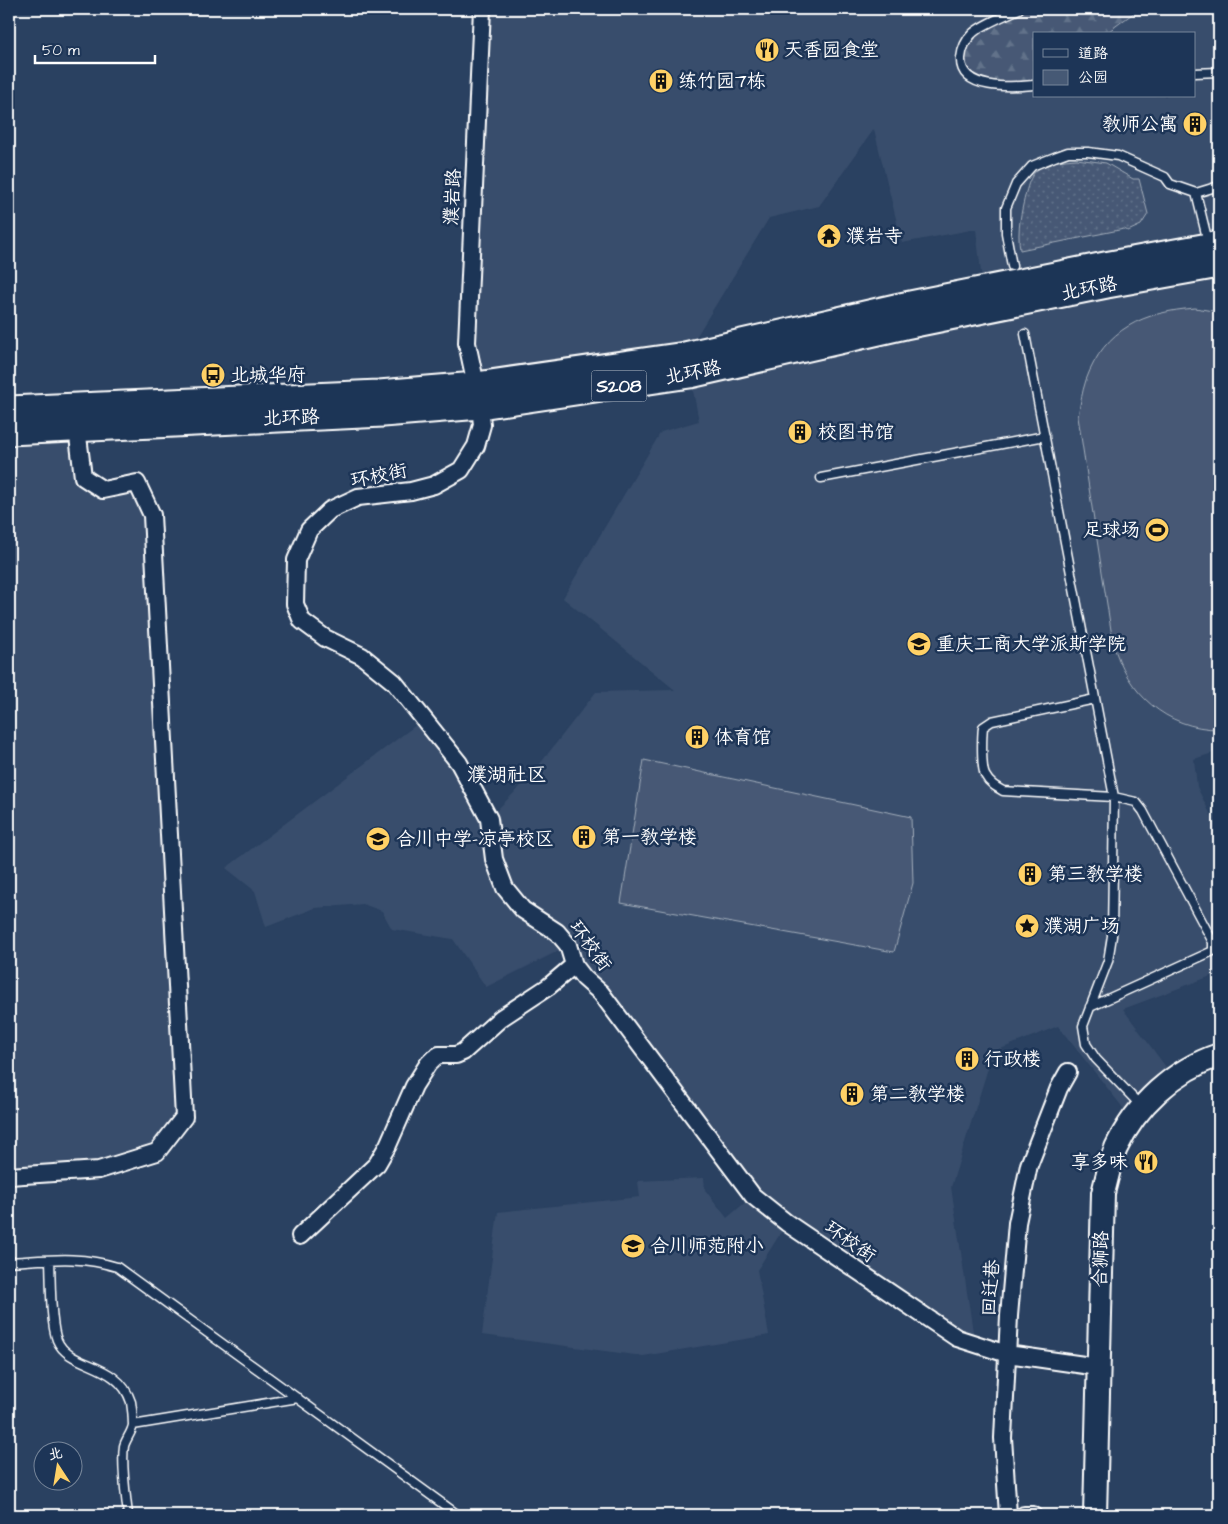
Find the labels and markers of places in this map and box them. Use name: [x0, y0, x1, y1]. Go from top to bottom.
restaurant icon: 天香园食堂: [754, 37, 780, 63]
place label: 天香园食堂: [784, 37, 879, 64]
building icon: 练竹园7栋: [648, 68, 674, 94]
place label: 练竹园7栋: [678, 68, 766, 95]
place label: 教师公寓: [1102, 111, 1178, 138]
building icon: 教师公寓: [1182, 111, 1208, 137]
temple icon: 濮岩寺: [816, 223, 842, 249]
place label: 濮岩寺: [846, 223, 903, 250]
bus stop icon: 北城华府: [200, 362, 226, 388]
place label: 北城华府: [230, 362, 306, 389]
building icon: 校图书馆: [787, 419, 813, 445]
place label: 校图书馆: [818, 419, 894, 446]
place label: 足球场: [1083, 517, 1140, 544]
sports icon: 足球场: [1144, 517, 1170, 543]
school or university icon: 重庆工商大学派斯学院: [906, 631, 932, 657]
place label: 重庆工商大学派斯学院: [936, 631, 1126, 658]
building icon: 体育馆: [684, 724, 710, 750]
place label: 体育馆: [714, 724, 771, 751]
building icon: 第一教学楼: [571, 824, 597, 850]
place label: 第一教学楼: [602, 824, 697, 851]
school or university icon: 合川中学-凉亭校区: [365, 826, 391, 852]
place label: 合川中学-凉亭校区: [396, 826, 554, 853]
building icon: 第三教学楼: [1017, 861, 1043, 887]
place label: 第三教学楼: [1048, 861, 1143, 888]
place icon: 濮湖广场: [1014, 913, 1040, 939]
place label: 濮湖广场: [1044, 913, 1120, 940]
building icon: 行政楼: [954, 1046, 980, 1072]
place label: 行政楼: [984, 1046, 1041, 1073]
building icon: 第二教学楼: [839, 1081, 865, 1107]
place label: 第二教学楼: [870, 1081, 965, 1108]
place label: 享多味: [1071, 1149, 1128, 1176]
restaurant icon: 享多味: [1133, 1149, 1159, 1175]
school or university icon: 合川师范附小: [620, 1233, 646, 1259]
place label: 合川师范附小: [650, 1233, 764, 1260]

